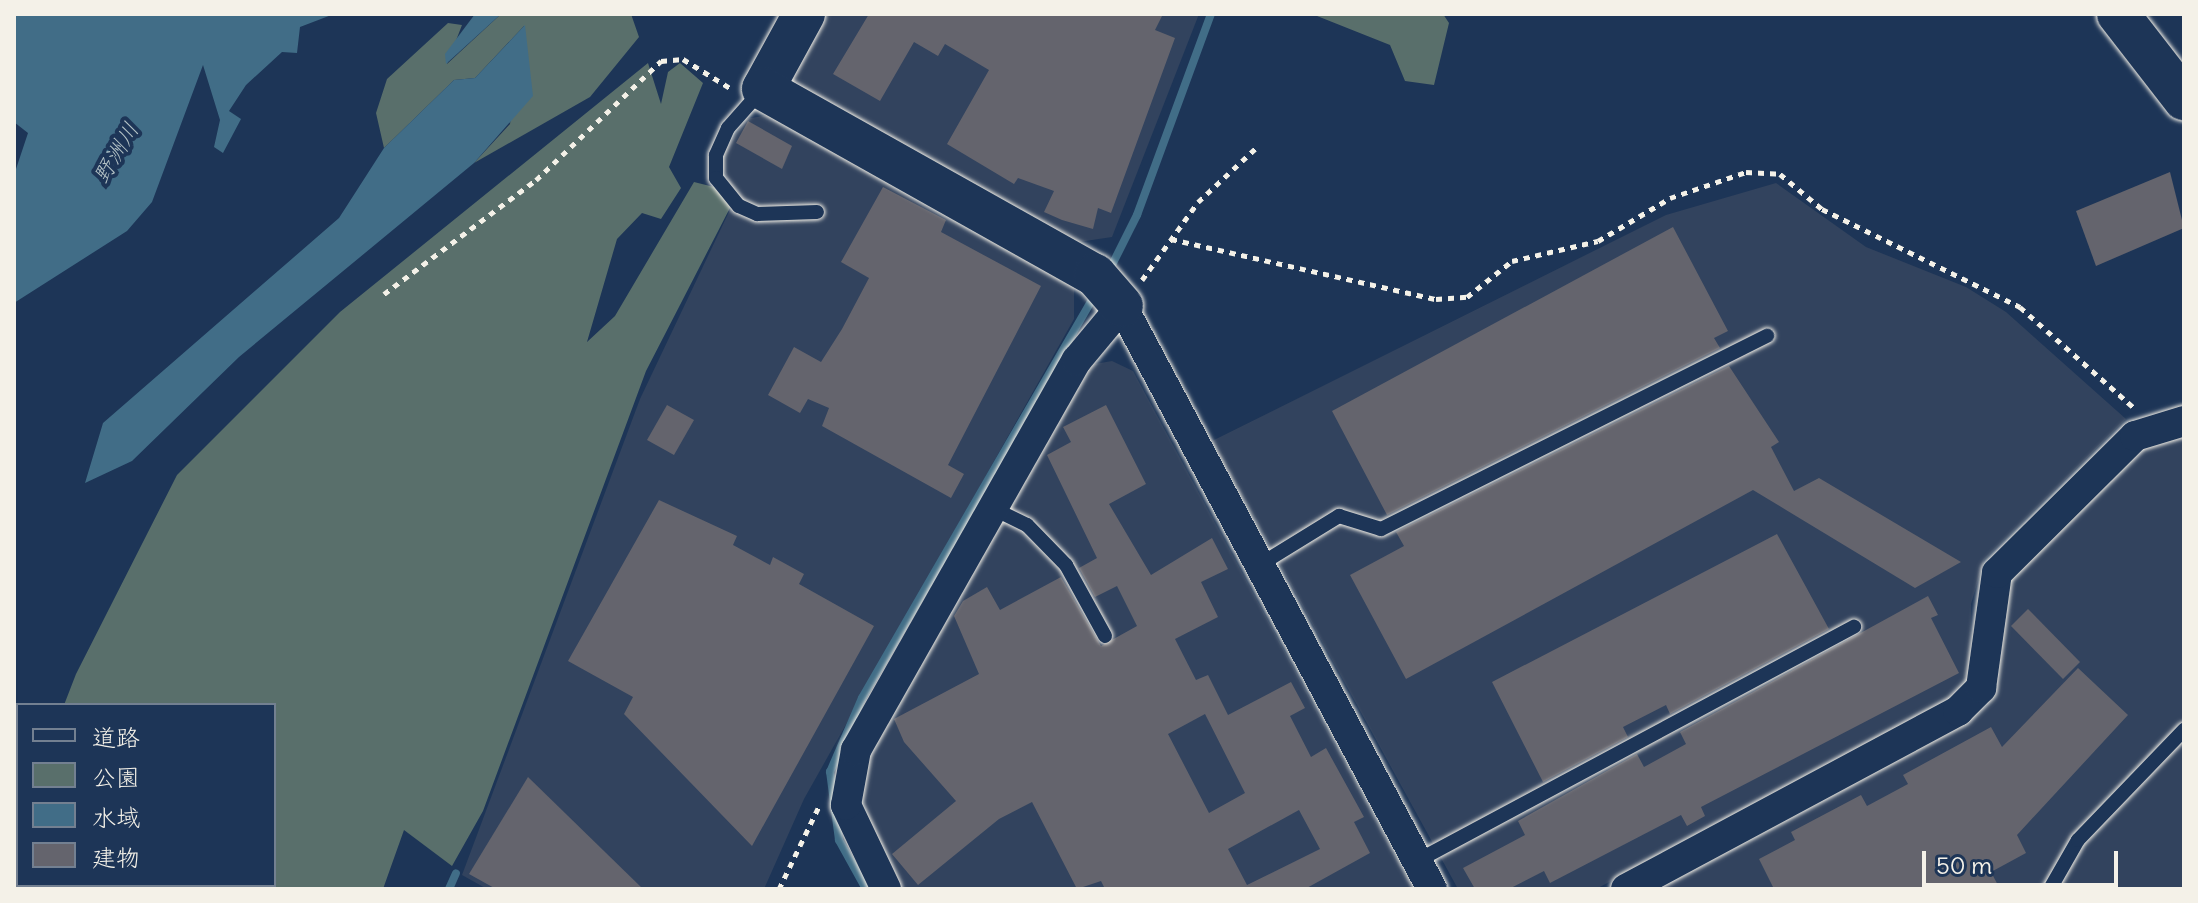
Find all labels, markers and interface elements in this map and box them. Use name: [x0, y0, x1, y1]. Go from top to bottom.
water label: 野洲川: [88, 118, 144, 188]
legend: [16, 703, 276, 887]
text: 道路: [92, 722, 140, 752]
text: 公園: [92, 762, 140, 792]
text: 水域: [92, 802, 140, 832]
scale bar: [1926, 835, 2122, 885]
text: 建物: [92, 842, 140, 872]
text: 50 m: [1936, 850, 1992, 880]

